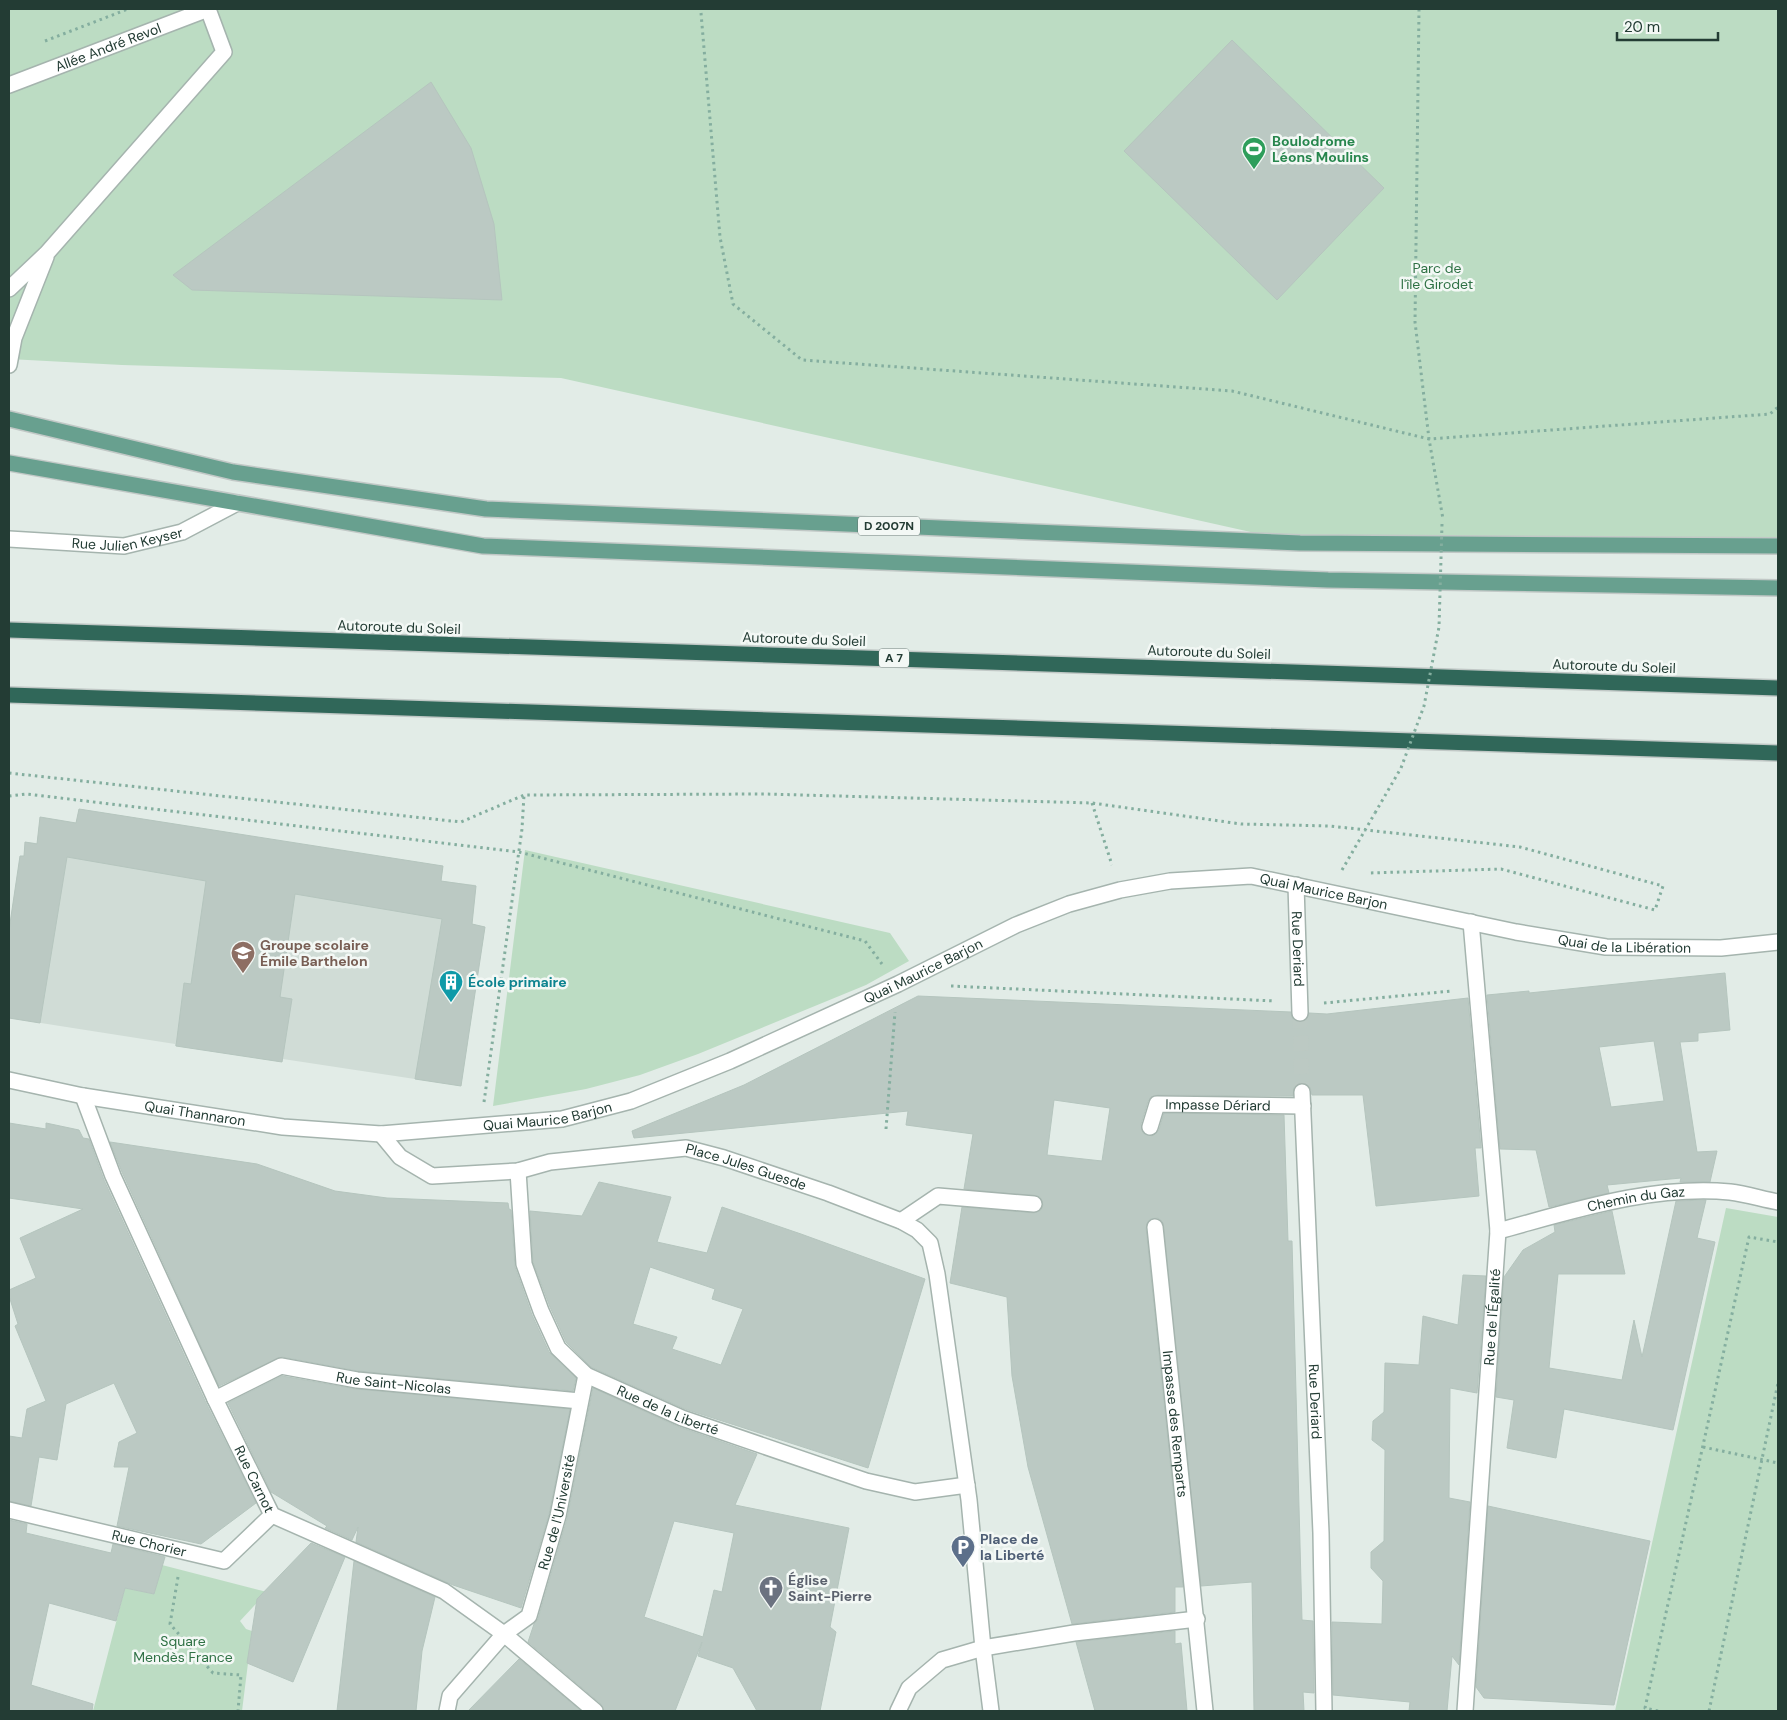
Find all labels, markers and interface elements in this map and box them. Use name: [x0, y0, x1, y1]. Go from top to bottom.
scale bar: [1617, 10, 1718, 42]
text: 20 m: [1624, 17, 1660, 37]
street label: Allée André Revol: [53, 19, 164, 76]
place label: Boulodrome Léons Moulins: [1272, 132, 1369, 166]
sports icon: Boulodrome Léons Moulins: [1241, 136, 1267, 170]
park label: Parc de l'île Girodet: [1401, 259, 1473, 293]
road number: D 2007N: [858, 516, 920, 536]
street label: Rue Julien Keyser: [71, 523, 184, 555]
street label: Autoroute du Soleil: [337, 616, 461, 638]
street label: Autoroute du Soleil: [742, 628, 866, 650]
street label: Autoroute du Soleil: [1147, 641, 1271, 663]
road number: A 7: [879, 648, 909, 668]
street label: Autoroute du Soleil: [1552, 655, 1676, 677]
street label: Quai Maurice Barjon: [1258, 869, 1389, 914]
street label: Rue Deriard: [1288, 911, 1308, 987]
street label: Quai de la Libération: [1557, 930, 1691, 957]
street label: Quai Maurice Barjon: [861, 934, 985, 1008]
place label: Groupe scolaire Émile Barthelon: [260, 936, 369, 970]
school or university icon: Groupe scolaire Émile Barthelon: [230, 940, 256, 974]
building icon: École primaire: [438, 969, 464, 1003]
place label: École primaire: [468, 973, 567, 991]
street label: Impasse Dériard: [1165, 1095, 1271, 1115]
street label: Quai Thannaron: [143, 1097, 247, 1130]
street label: Quai Maurice Barjon: [482, 1097, 614, 1135]
street label: Place Jules Guesde: [684, 1139, 809, 1194]
street label: Chemin du Gaz: [1585, 1182, 1685, 1216]
street label: Rue de l'Égalité: [1480, 1268, 1504, 1366]
street label: Impasse des Remparts: [1159, 1349, 1192, 1498]
street label: Rue Deriard: [1305, 1364, 1326, 1440]
street label: Rue Saint-Nicolas: [335, 1367, 452, 1398]
street label: Rue de la Liberté: [614, 1381, 721, 1439]
street label: Rue Carnot: [230, 1443, 278, 1516]
street label: Rue de l'Université: [534, 1453, 579, 1572]
street label: Rue Chorier: [110, 1526, 188, 1561]
place label: Place de la Liberté: [980, 1530, 1045, 1564]
parking icon: Place de la Liberté: [950, 1534, 976, 1568]
place label: Église Saint-Pierre: [788, 1571, 872, 1605]
church icon: Église Saint-Pierre: [758, 1575, 784, 1609]
park label: Square Mendès France: [133, 1632, 233, 1666]

